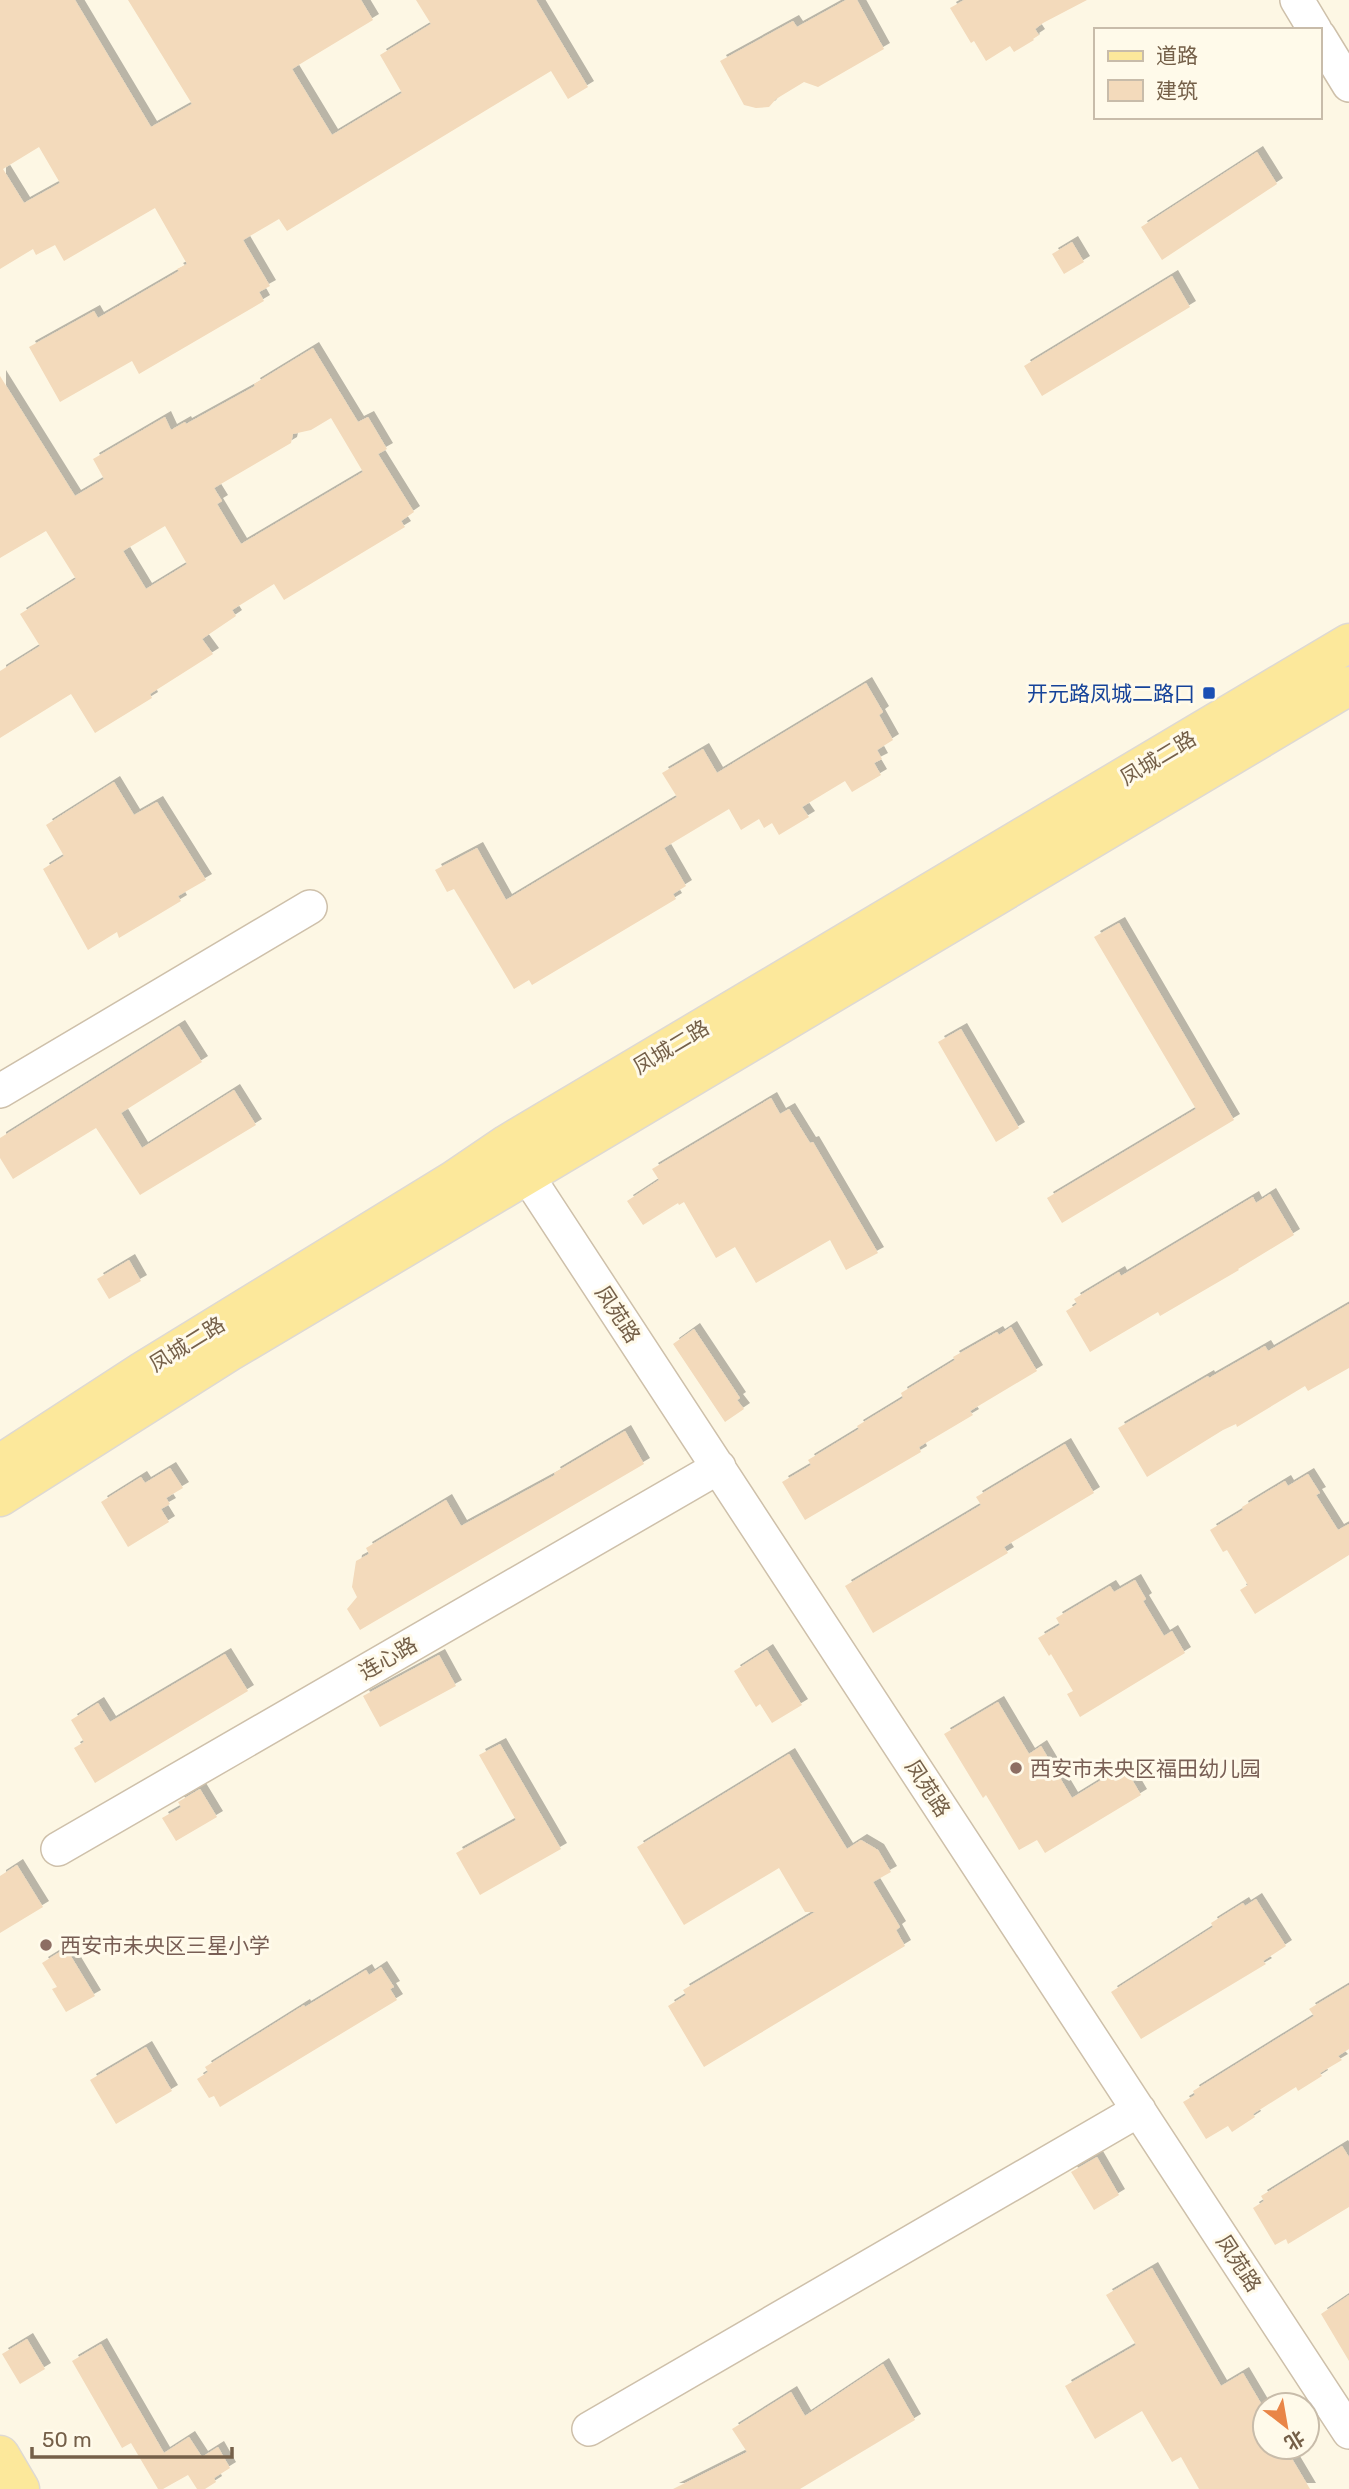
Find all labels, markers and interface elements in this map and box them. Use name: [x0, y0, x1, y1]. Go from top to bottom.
legend: [1094, 28, 1321, 119]
text: 道路: [1156, 43, 1198, 68]
text: 建筑: [1156, 78, 1198, 103]
place label: 开元路凤城二路口: [1027, 681, 1195, 706]
marker: 开元路凤城二路口: [1201, 685, 1217, 701]
street label: 凤城二路: [1116, 726, 1200, 790]
street label: 凤城二路: [629, 1015, 713, 1079]
street label: 凤苑路: [590, 1281, 646, 1347]
street label: 凤城二路: [145, 1311, 229, 1377]
street label: 连心路: [354, 1631, 422, 1685]
street label: 凤苑路: [900, 1755, 956, 1821]
place label: 西安市未央区福田幼儿园: [1030, 1756, 1261, 1781]
marker: 西安市未央区福田幼儿园: [1008, 1760, 1024, 1776]
place label: 西安市未央区三星小学: [60, 1933, 270, 1958]
marker: 西安市未央区三星小学: [38, 1937, 54, 1953]
street label: 凤苑路: [1211, 2230, 1267, 2296]
north arrow: [1251, 2391, 1321, 2461]
scale bar: [32, 2416, 231, 2460]
text: 北: [1280, 2425, 1309, 2455]
text: 50 m: [42, 2427, 92, 2452]

